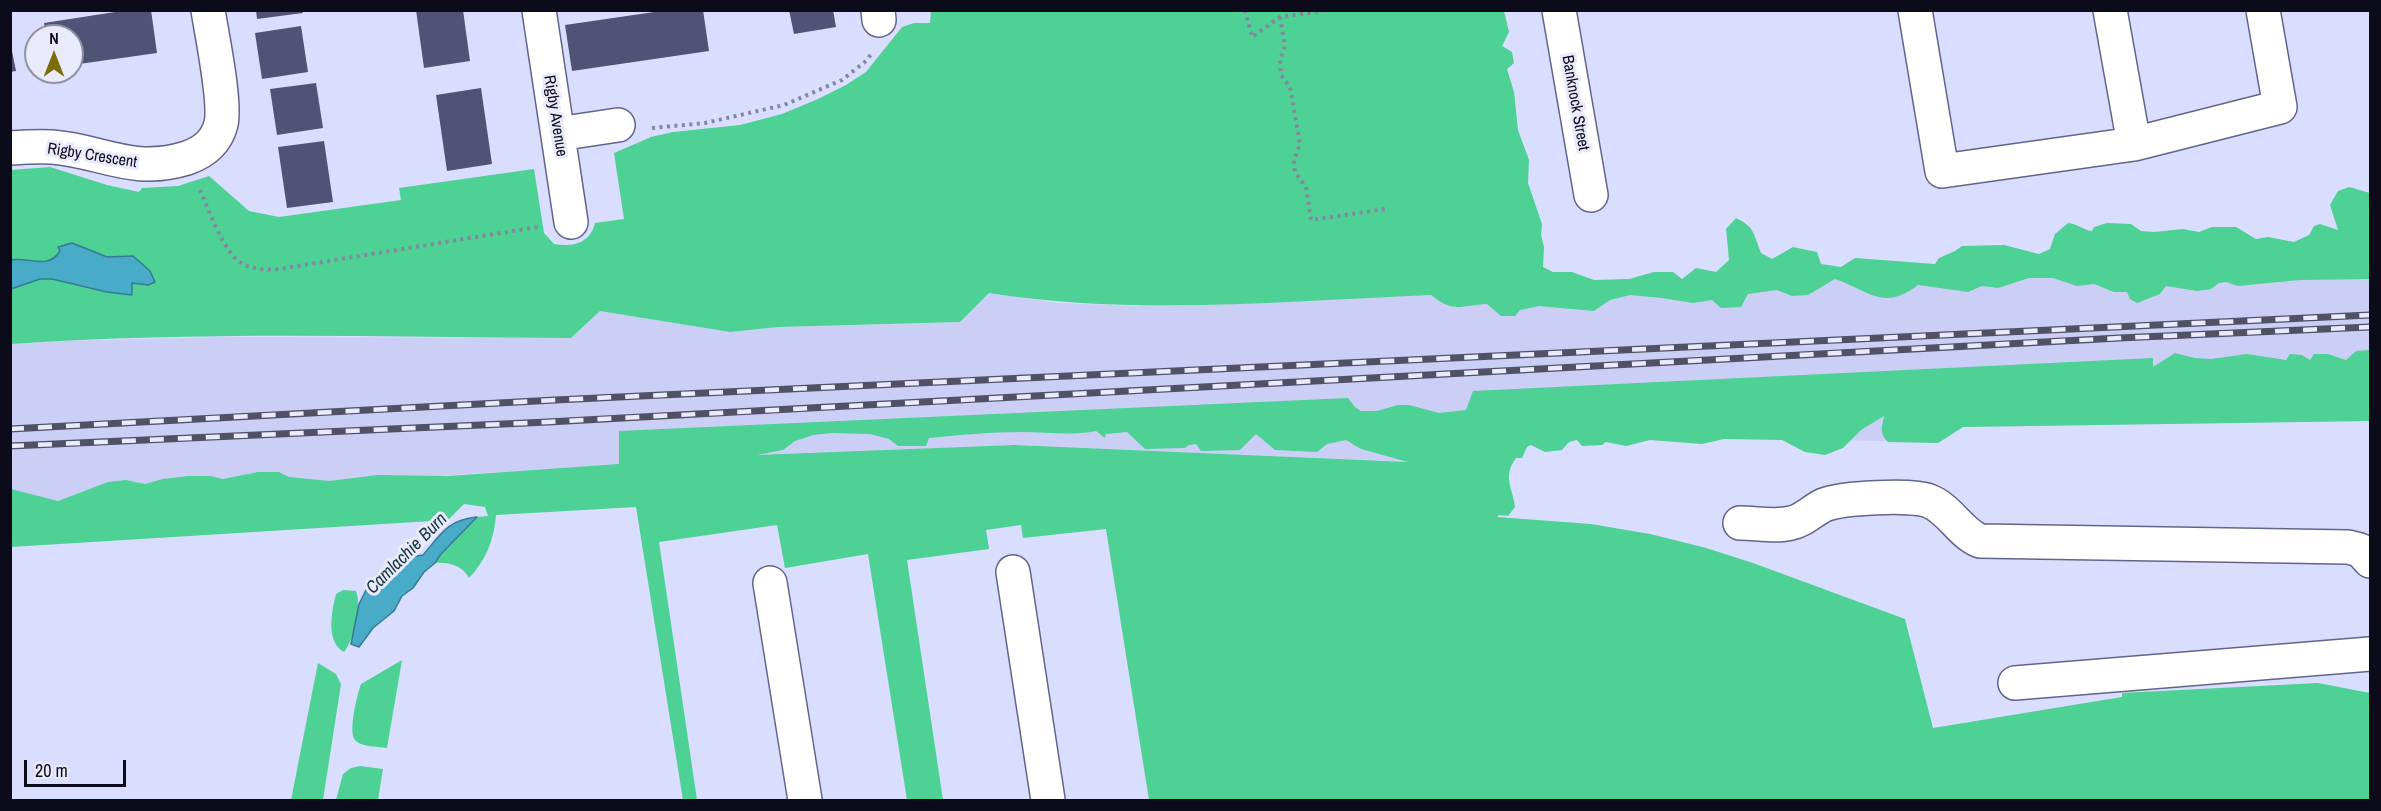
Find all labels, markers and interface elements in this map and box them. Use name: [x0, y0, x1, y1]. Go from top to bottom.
north arrow: [24, 24, 84, 84]
text: N: [49, 27, 59, 49]
street label: Banknock Street: [1557, 54, 1593, 152]
street label: Rigby Avenue: [539, 74, 571, 158]
street label: Rigby Crescent: [46, 139, 138, 173]
water label: Camlachie Burn: [362, 509, 452, 599]
scale bar: [27, 748, 129, 786]
text: 20 m: [35, 758, 68, 783]

